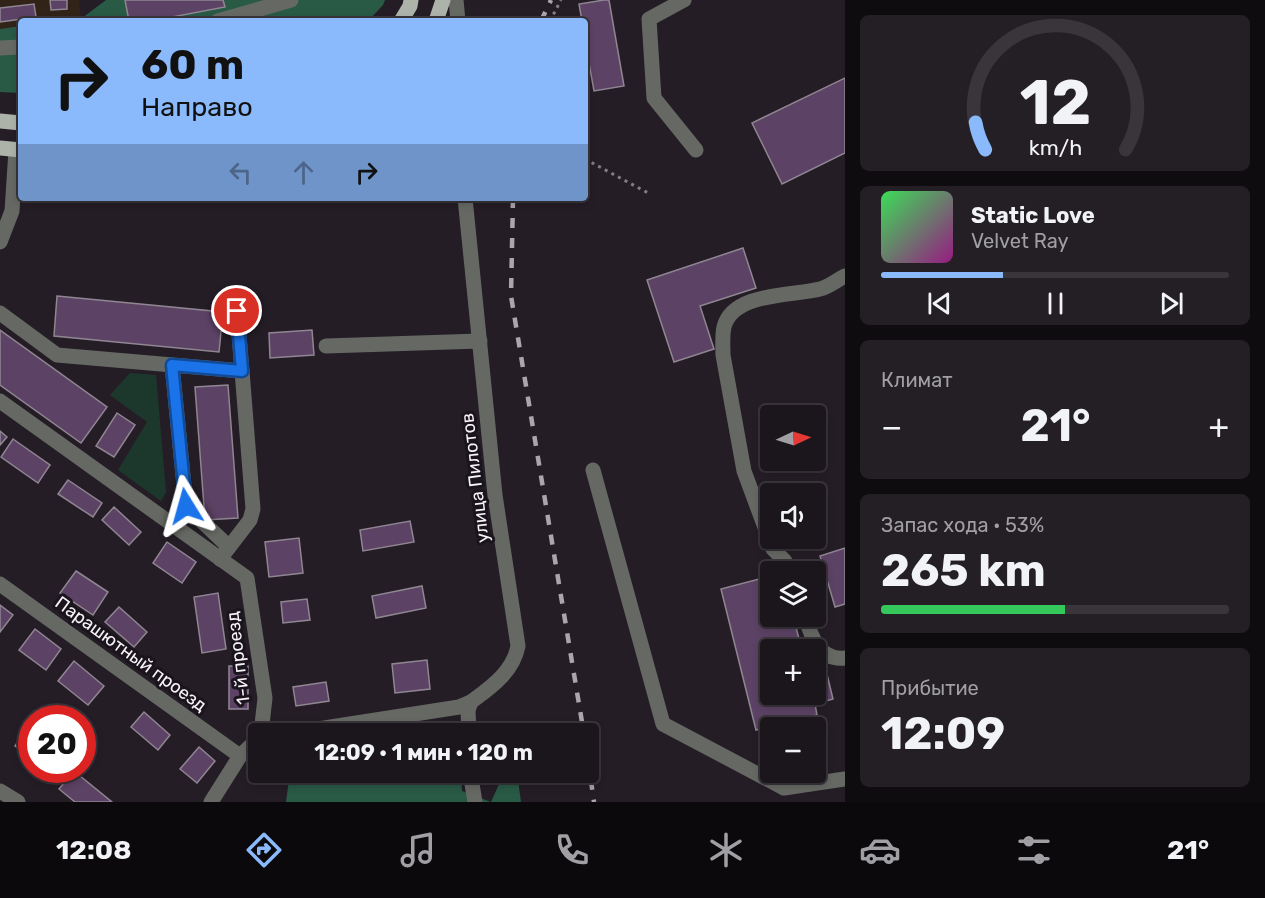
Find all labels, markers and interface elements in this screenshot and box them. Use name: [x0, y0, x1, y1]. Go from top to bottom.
text: 60 m: [141, 40, 244, 90]
icon: right: [42, 42, 120, 120]
text: 12: [1019, 66, 1091, 140]
text: Направо: [141, 91, 253, 123]
text: km/h: [1028, 135, 1082, 160]
icon: left: [224, 156, 257, 189]
icon: ahead: [287, 156, 320, 189]
icon: right: [350, 156, 383, 189]
text: Static Love: [971, 202, 1095, 229]
text: Velvet Ray: [971, 229, 1069, 253]
pin: [211, 285, 262, 336]
icon: previous: [923, 287, 956, 320]
icon: pause: [1039, 287, 1072, 320]
icon: next: [1155, 287, 1188, 320]
icon: arrive: [220, 294, 253, 327]
text: Климат: [881, 368, 953, 392]
text: 21°: [1020, 399, 1091, 452]
north arrow: [760, 405, 826, 471]
map controls: [760, 405, 826, 783]
text: −: [881, 407, 902, 446]
text: +: [1208, 407, 1229, 446]
street label: улица Пилотов: [456, 412, 494, 544]
position arrow: [154, 474, 218, 538]
button: sound: [760, 483, 826, 549]
text: Запас хода · 53%: [881, 513, 1044, 537]
text: 265 km: [881, 544, 1046, 597]
button: layers: [760, 561, 826, 627]
street label: Парашютный проезд: [51, 592, 211, 717]
street label: 1-й проезд: [221, 610, 255, 706]
button: +: [760, 639, 826, 705]
text: Прибытие: [881, 676, 979, 700]
speed limit sign: 20: [18, 705, 96, 783]
text: 12:09: [881, 707, 1005, 760]
button: −: [760, 717, 826, 783]
text: 12:09 · 1 мин · 120 m: [314, 739, 533, 766]
icon: directions: [243, 829, 285, 871]
icon: music: [397, 829, 439, 871]
icon: phone: [551, 829, 593, 871]
icon: climate: [705, 829, 747, 871]
icon: car: [859, 829, 901, 871]
icon: filters: [1013, 829, 1055, 871]
text: 12:08: [56, 834, 131, 866]
text: 21°: [1167, 834, 1209, 866]

